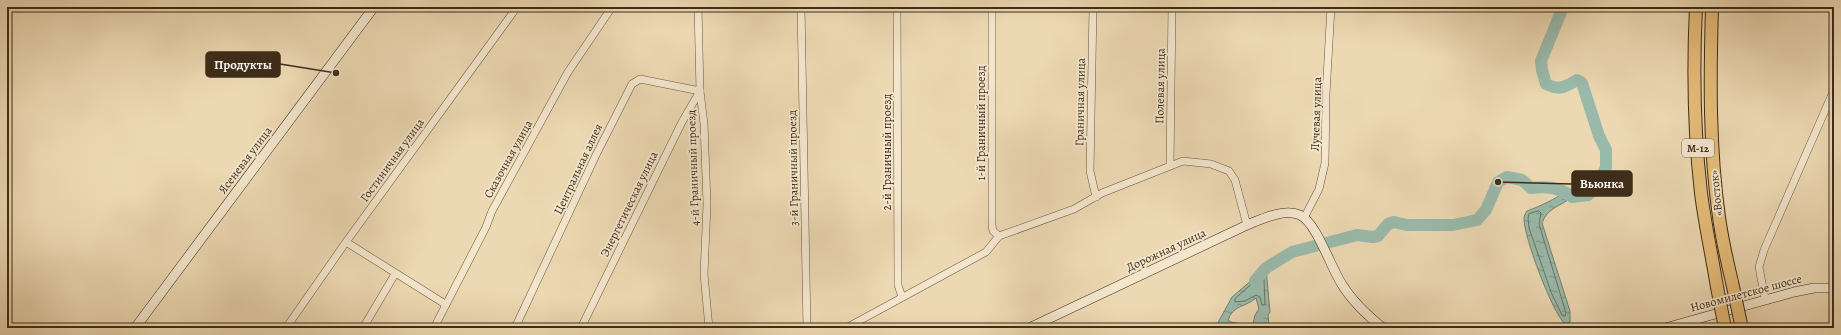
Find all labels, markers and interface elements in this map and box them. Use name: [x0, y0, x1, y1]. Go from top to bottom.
street label: Полевая улица: [1151, 47, 1169, 124]
callout: Продукты: [206, 52, 280, 77]
text: Продукты: [214, 56, 272, 73]
street label: Граничная улица: [1071, 57, 1089, 146]
street label: 1-й Граничный проезд: [973, 65, 989, 181]
street label: Лучевая улица: [1307, 76, 1325, 151]
street label: 2-й Граничный проезд: [879, 93, 895, 210]
street label: 4-й Граничный проезд: [683, 109, 703, 227]
street label: 3-й Граничный проезд: [784, 110, 802, 226]
street label: Гостиничная улица: [356, 115, 428, 205]
street label: Сказочная улица: [480, 117, 536, 201]
street label: Центральная аллея: [550, 121, 606, 217]
street label: Ясеневая улица: [215, 123, 276, 197]
road number: М-12: [1682, 139, 1714, 157]
street label: Энергетическая улица: [596, 148, 662, 260]
street label: «Восток»: [1706, 169, 1726, 217]
callout: Вьюнка: [1572, 171, 1632, 196]
text: Вьюнка: [1580, 175, 1625, 192]
street label: Дорожная улица: [1124, 224, 1209, 275]
street label: Новомилетское шоссе: [1688, 270, 1804, 316]

